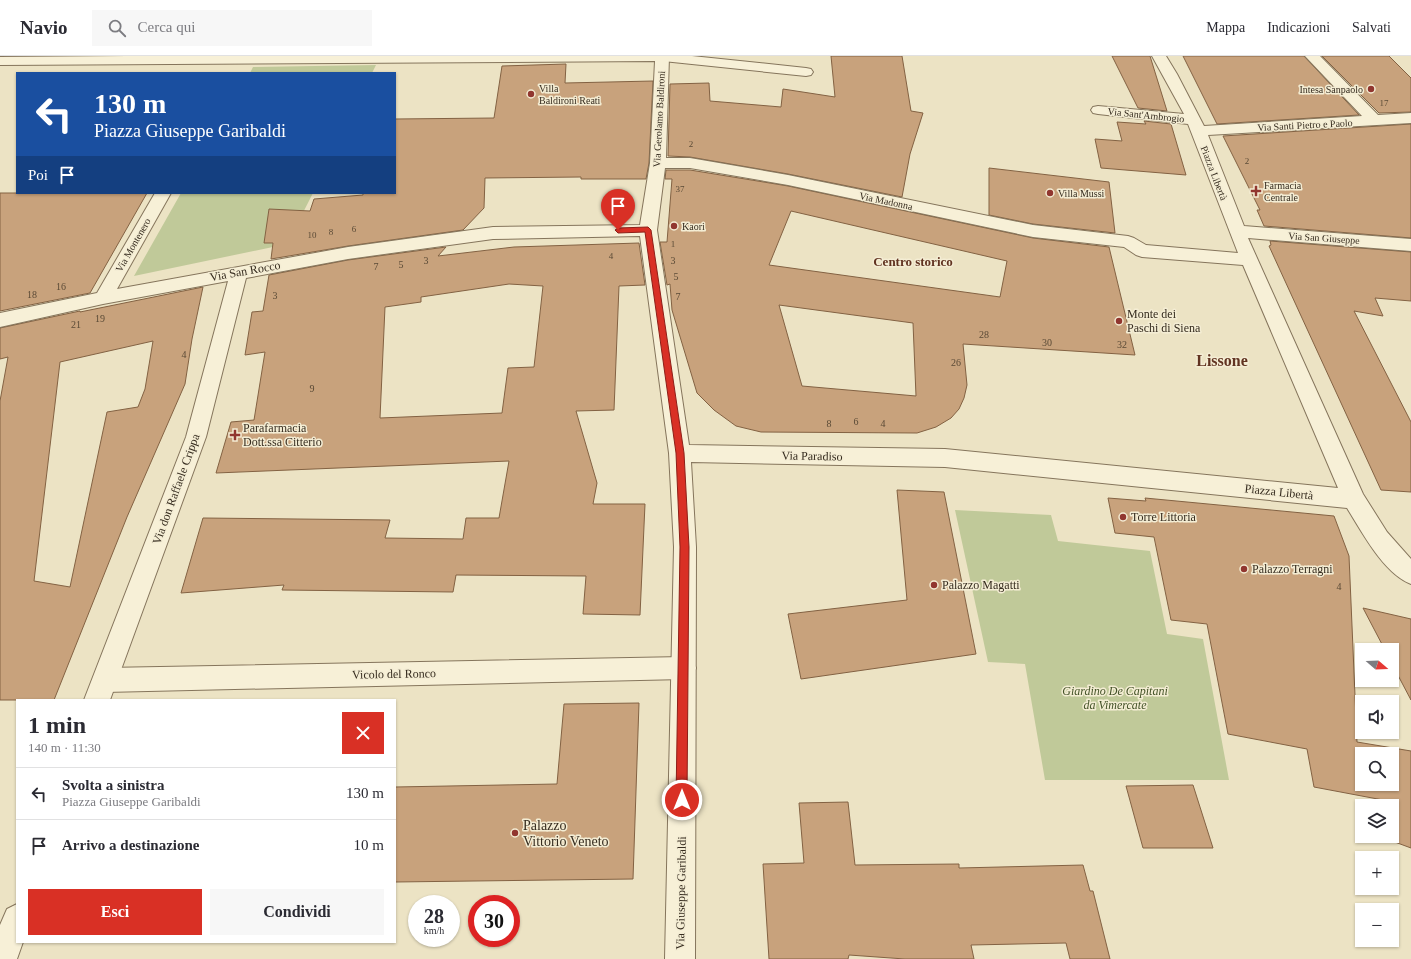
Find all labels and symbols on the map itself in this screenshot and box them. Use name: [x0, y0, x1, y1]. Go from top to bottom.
street label: Via Gerolamo Baldironi: [651, 70, 667, 168]
place label: Villa Baldironi Reati: [539, 83, 601, 106]
place label: Intesa Sanpaolo: [1299, 84, 1363, 95]
marker: Intesa Sanpaolo: [1366, 84, 1376, 94]
marker: Villa Baldironi Reati: [526, 89, 536, 99]
house number: 17: [1380, 98, 1389, 108]
street label: Via Sant'Ambrogio: [1107, 106, 1185, 124]
street label: Via Santi Pietro e Paolo: [1257, 117, 1353, 133]
house number: 2: [689, 139, 693, 149]
street label: Piazza Libertà: [1199, 144, 1230, 202]
house number: 2: [1245, 156, 1249, 166]
place label: Farmacia Centrale: [1264, 180, 1302, 203]
house number: 37: [676, 184, 685, 194]
marker: Farmacia Centrale: [1251, 186, 1261, 196]
marker: Villa Mussi: [1045, 188, 1055, 198]
place label: Villa Mussi: [1058, 188, 1105, 199]
pin: [601, 189, 635, 230]
street label: Via Madonna: [858, 190, 914, 212]
street label: Via Montenero: [113, 216, 153, 274]
marker: Kaori: [669, 221, 679, 231]
place label: Kaori: [682, 221, 705, 232]
house number: 6: [352, 224, 357, 234]
house number: 8: [329, 227, 334, 237]
house number: 10: [308, 230, 317, 240]
street label: Via San Giuseppe: [1288, 230, 1361, 246]
house number: 1: [671, 239, 675, 249]
house number: 4: [609, 251, 614, 261]
district label: Centro storico: [873, 254, 953, 269]
house number: 3: [424, 255, 429, 266]
house number: 3: [671, 255, 676, 266]
street label: Via San Rocco: [209, 258, 281, 284]
house number: 5: [399, 259, 404, 270]
house number: 7: [374, 261, 379, 272]
house number: 5: [674, 271, 679, 282]
house number: 16: [56, 281, 66, 292]
house number: 18: [27, 289, 37, 300]
house number: 3: [273, 290, 278, 301]
house number: 7: [676, 291, 681, 302]
place label: Monte dei Paschi di Siena: [1127, 307, 1201, 335]
house number: 19: [95, 313, 105, 324]
marker: Monte dei Paschi di Siena: [1114, 316, 1124, 326]
house number: 21: [71, 319, 81, 330]
house number: 28: [979, 329, 989, 340]
house number: 30: [1042, 337, 1052, 348]
house number: 32: [1117, 339, 1127, 350]
house number: 4: [182, 349, 187, 360]
district label: Lissone: [1196, 352, 1248, 369]
house number: 26: [951, 357, 961, 368]
house number: 9: [310, 383, 315, 394]
house number: 6: [854, 416, 859, 427]
house number: 8: [827, 418, 832, 429]
house number: 4: [881, 418, 886, 429]
place label: Parafarmacia Dott.ssa Citterio: [243, 421, 322, 449]
marker: Parafarmacia Dott.ssa Citterio: [230, 430, 240, 440]
street label: Via don Raffaele Crippa: [149, 431, 203, 546]
street label: Via Paradiso: [781, 448, 843, 464]
street label: Piazza Libertà: [1244, 481, 1315, 503]
place label: Torre Littoria: [1131, 510, 1196, 524]
marker: Torre Littoria: [1118, 512, 1128, 522]
place label: Palazzo Terragni: [1252, 562, 1333, 576]
marker: Palazzo Terragni: [1239, 564, 1249, 574]
place label: Palazzo Magatti: [942, 578, 1020, 592]
marker: Palazzo Magatti: [929, 580, 939, 590]
house number: 4: [1337, 581, 1342, 592]
north arrow: [1355, 643, 1399, 687]
street label: Vicolo del Ronco: [352, 666, 436, 682]
park label: Giardino De Capitani da Vimercate: [1062, 684, 1168, 712]
position arrow: [661, 779, 703, 821]
place label: Palazzo Vittorio Veneto: [523, 818, 609, 849]
marker: Palazzo Vittorio Veneto: [510, 828, 520, 838]
street label: Via Giuseppe Garibaldi: [673, 836, 689, 950]
speed limit sign: 30: [468, 895, 520, 947]

